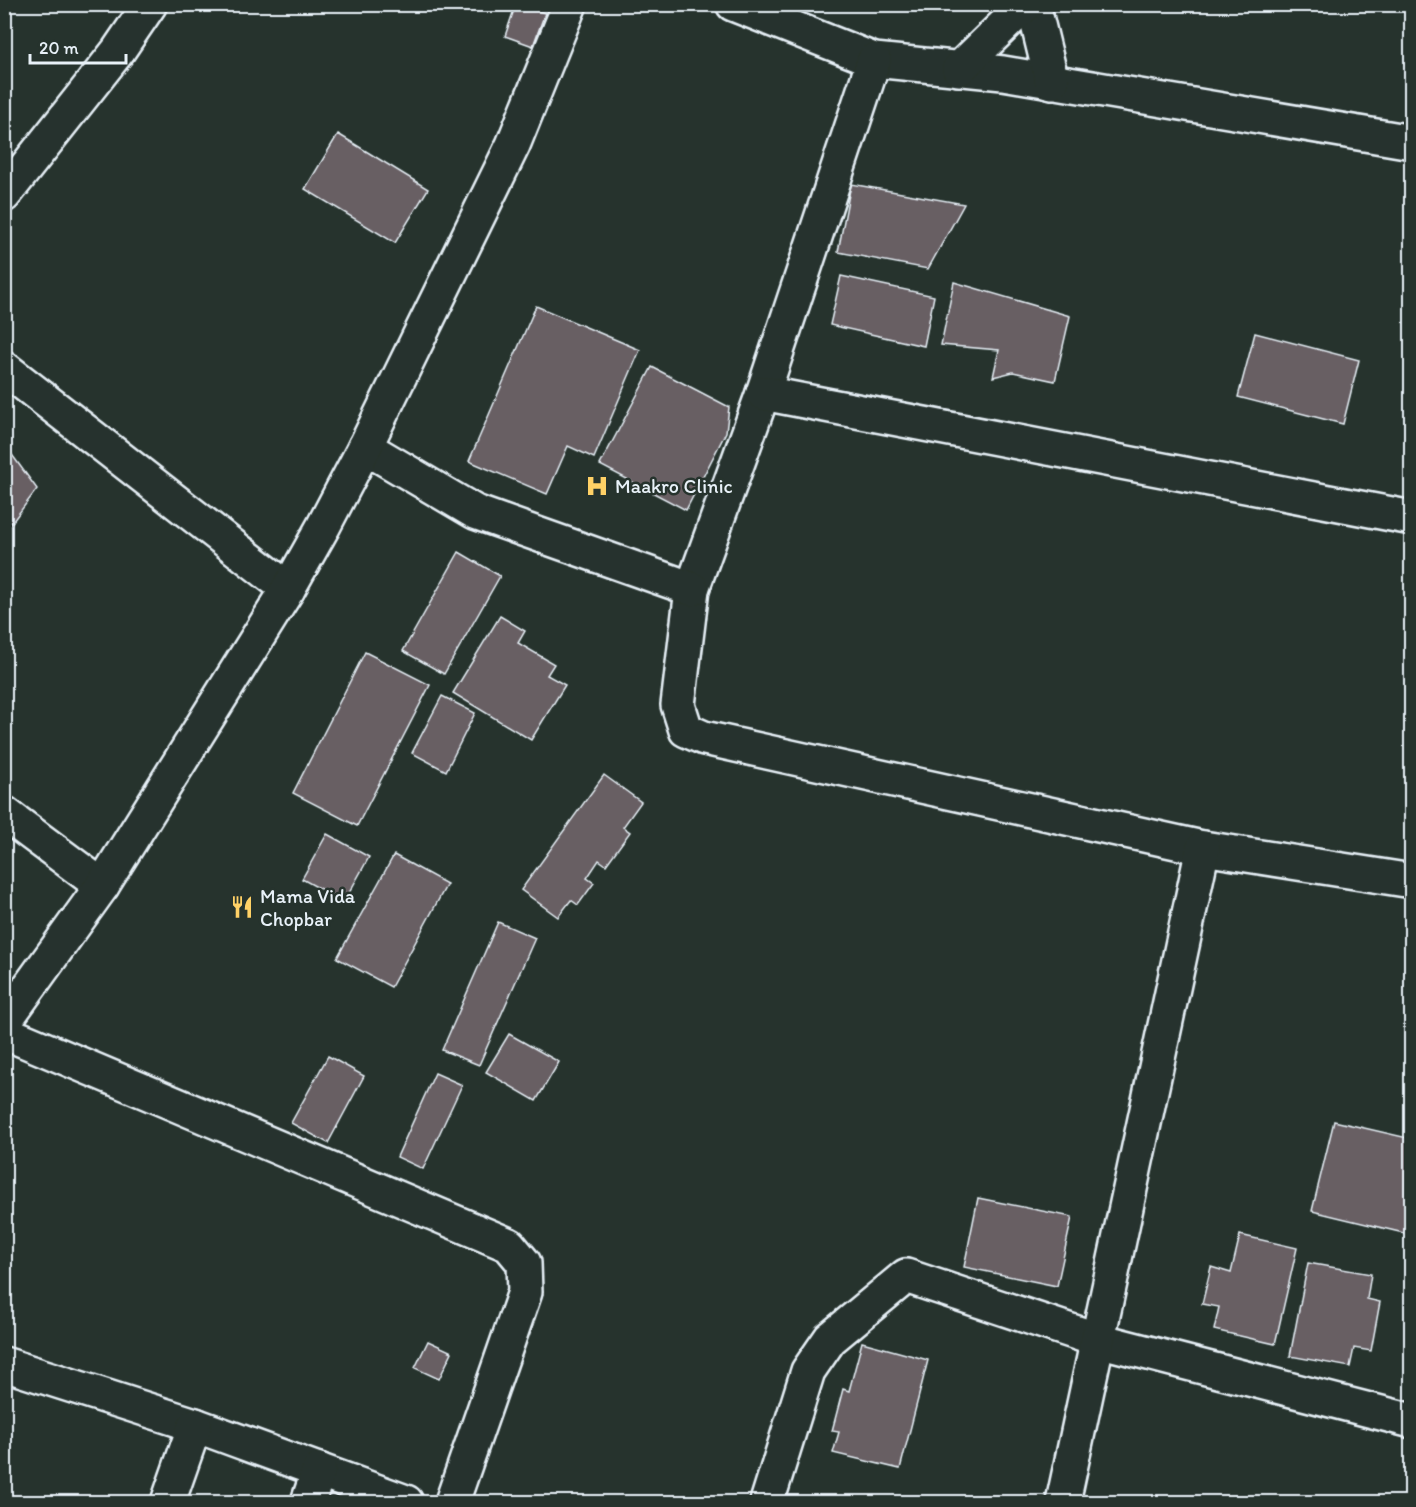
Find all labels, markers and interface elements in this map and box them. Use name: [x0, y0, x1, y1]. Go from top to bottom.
scale bar: [30, 27, 126, 65]
text: 20 m: [39, 37, 79, 59]
hospital icon: Maakro Clinic: [584, 473, 610, 499]
place label: Maakro Clinic: [615, 474, 733, 498]
place label: Mama Vida Chopbar: [260, 884, 356, 931]
restaurant icon: Mama Vida Chopbar: [229, 894, 255, 920]

